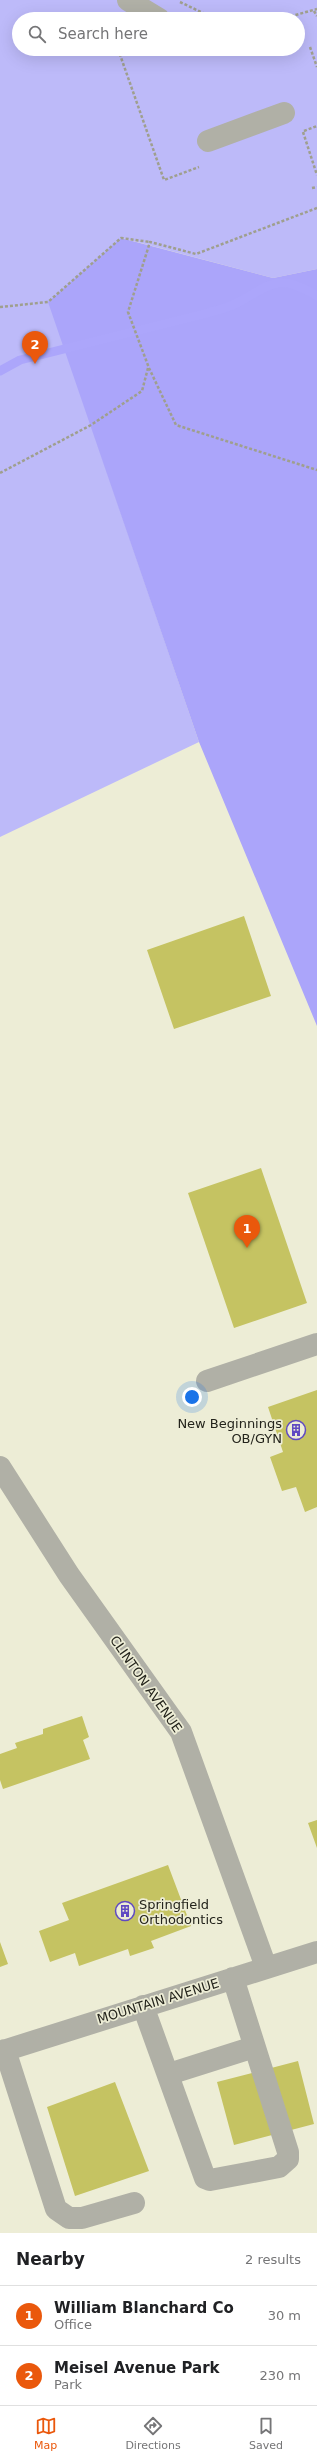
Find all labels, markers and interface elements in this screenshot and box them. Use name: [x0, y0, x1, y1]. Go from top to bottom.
search box: [12, 12, 305, 56]
icon: search: [26, 23, 48, 45]
text: Search here: [58, 25, 148, 43]
pin: 2: [22, 331, 48, 364]
pin: 1: [234, 1215, 260, 1248]
your location: [182, 1387, 202, 1407]
place label: New Beginnings OB/GYN: [177, 1416, 282, 1446]
building icon: New Beginnings OB/GYN: [285, 1419, 307, 1441]
street label: CLINTON AVENUE: [107, 1633, 185, 1735]
place label: Springfield Orthodontics: [139, 1897, 223, 1927]
building icon: Springfield Orthodontics: [114, 1900, 136, 1922]
street label: MOUNTAIN AVENUE: [95, 1975, 221, 2027]
text: Nearby: [16, 2249, 85, 2269]
text: 2 results: [245, 2252, 301, 2267]
text: William Blanchard Co: [54, 2299, 234, 2317]
text: 1: [24, 2308, 34, 2323]
text: 30 m: [268, 2308, 301, 2323]
text: Office: [54, 2317, 92, 2332]
text: Meisel Avenue Park: [54, 2359, 220, 2377]
text: 2: [24, 2368, 34, 2383]
text: 230 m: [259, 2368, 301, 2383]
text: Park: [54, 2377, 82, 2392]
tab: Map: [34, 2415, 57, 2452]
tab: Directions: [125, 2415, 181, 2452]
tab: Saved: [249, 2415, 283, 2452]

